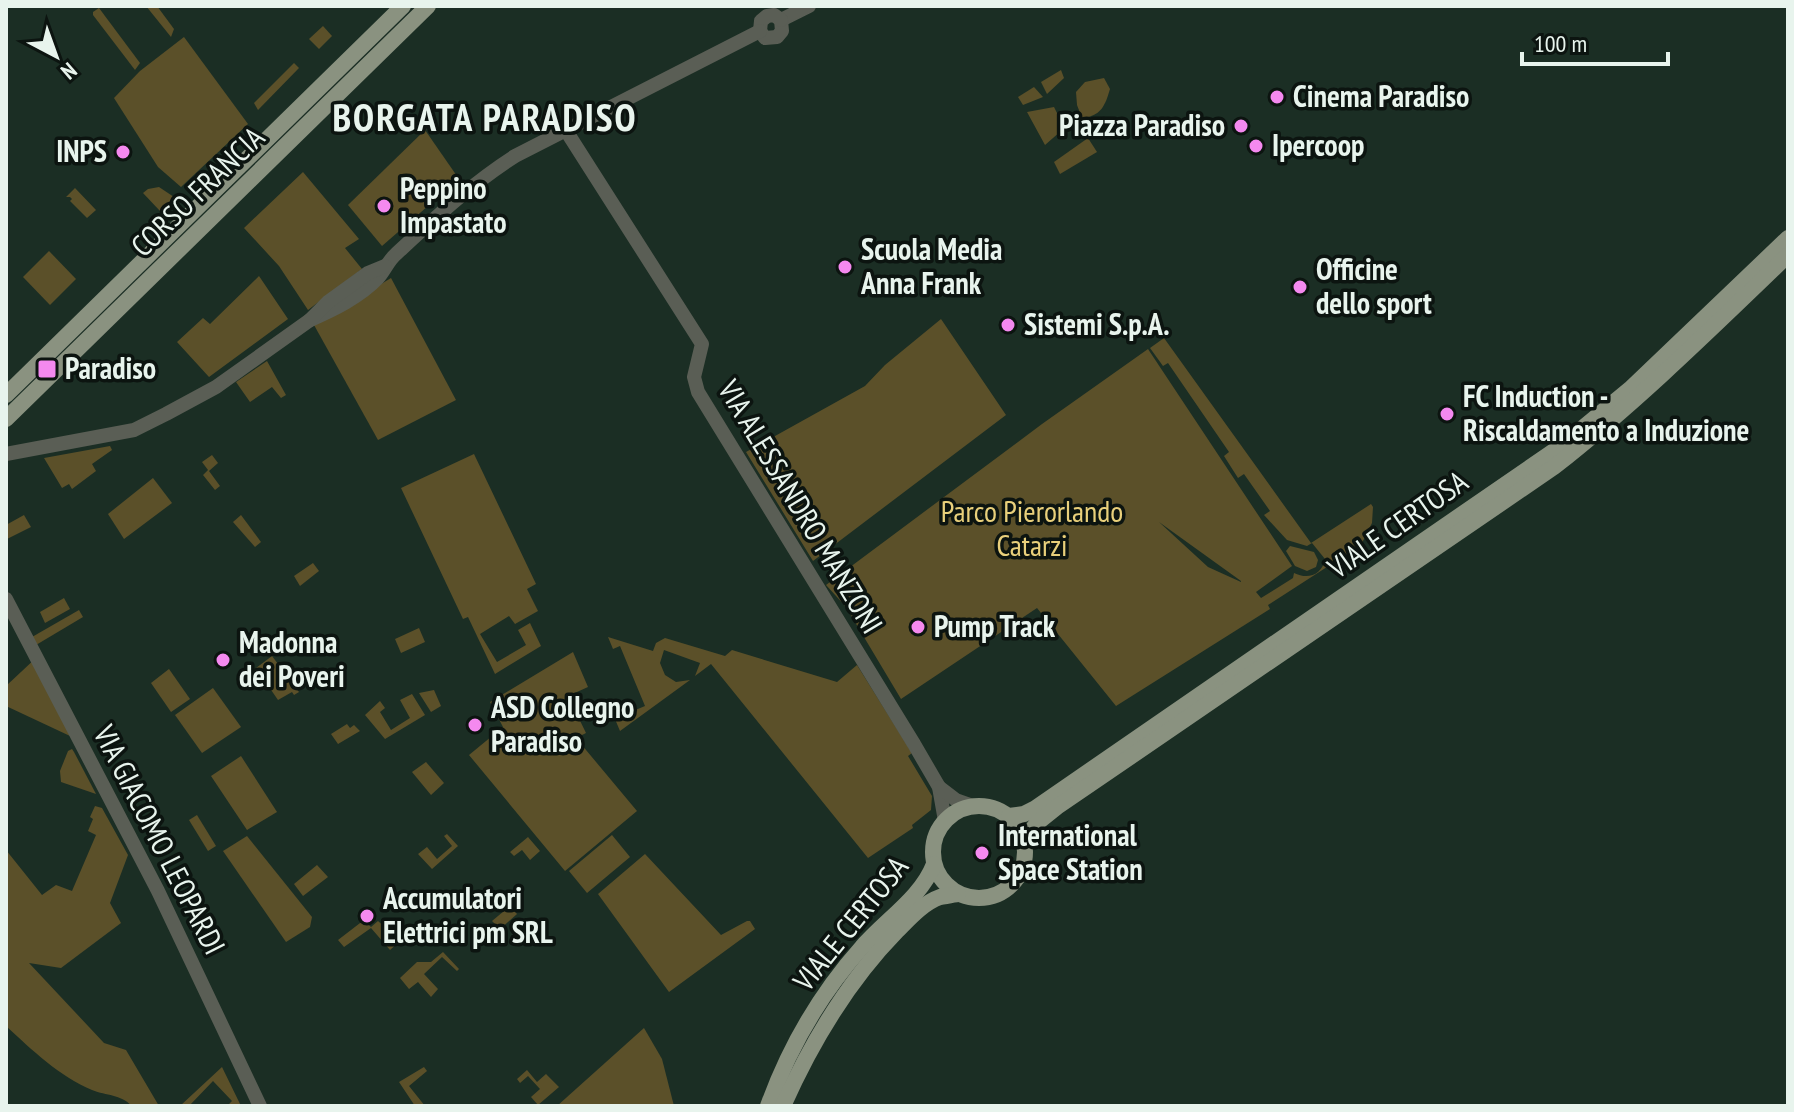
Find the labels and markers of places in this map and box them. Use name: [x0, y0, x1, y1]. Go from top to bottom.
place label: Cinema Paradiso: [1293, 76, 1469, 115]
marker: Cinema Paradiso: [1268, 88, 1286, 106]
place label: Piazza Paradiso: [1059, 105, 1225, 144]
marker: Piazza Paradiso: [1232, 117, 1250, 135]
place label: Ipercoop: [1272, 125, 1364, 164]
place label: INPS: [56, 131, 107, 170]
marker: Ipercoop: [1247, 137, 1265, 155]
marker: INPS: [114, 143, 132, 161]
place label: Peppino Impastato: [400, 168, 507, 241]
marker: Peppino Impastato: [375, 197, 393, 215]
place label: Scuola Media Anna Frank: [860, 229, 1002, 302]
place label: Officine dello sport: [1316, 249, 1432, 322]
marker: Scuola Media Anna Frank: [836, 258, 854, 276]
marker: Officine dello sport: [1291, 278, 1309, 296]
place label: Sistemi S.p.A.: [1024, 304, 1170, 343]
marker: Sistemi S.p.A.: [999, 316, 1017, 334]
place label: Paradiso: [65, 348, 156, 387]
marker: Paradiso: [36, 358, 58, 380]
place label: FC Induction - Riscaldamento a Induzione: [1463, 376, 1749, 449]
marker: FC Induction - Riscaldamento a Induzione: [1438, 405, 1456, 423]
place label: Pump Track: [934, 606, 1056, 645]
marker: Pump Track: [909, 618, 927, 636]
place label: Madonna dei Poveri: [239, 622, 345, 695]
marker: Madonna dei Poveri: [214, 651, 232, 669]
place label: ASD Collegno Paradiso: [490, 687, 634, 760]
marker: ASD Collegno Paradiso: [466, 716, 484, 734]
place label: International Space Station: [998, 815, 1143, 888]
marker: International Space Station: [973, 844, 991, 862]
place label: Accumulatori Elettrici pm SRL: [382, 878, 553, 951]
marker: Accumulatori Elettrici pm SRL: [358, 907, 376, 925]

